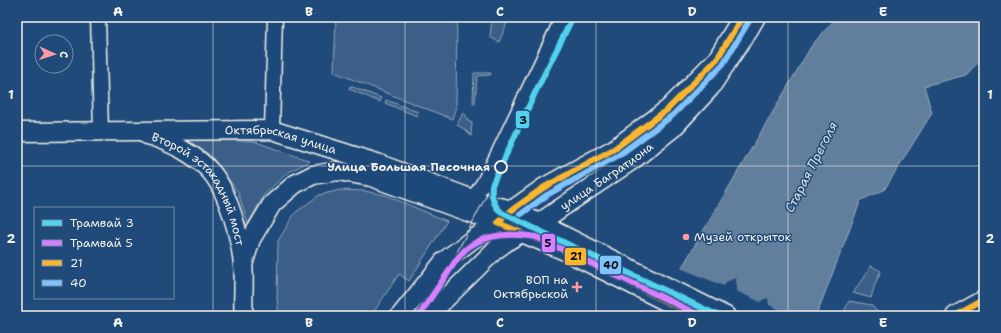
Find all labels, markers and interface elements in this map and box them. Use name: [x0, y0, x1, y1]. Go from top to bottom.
text: A: [113, 3, 123, 20]
text: B: [305, 3, 313, 20]
text: C: [496, 3, 504, 20]
text: D: [687, 3, 697, 20]
text: E: [879, 3, 888, 20]
north arrow: [34, 34, 74, 74]
text: С: [56, 51, 71, 59]
text: 1: [8, 86, 14, 103]
text: 1: [987, 86, 993, 103]
line badge: 3: [515, 110, 530, 129]
text: 3: [519, 113, 527, 128]
water label: Старая Преголя: [781, 119, 841, 215]
street label: Октябрьская улица: [225, 122, 339, 158]
street label: Второй эстакадный мост: [149, 129, 248, 248]
street label: улица Багратиона: [557, 138, 657, 214]
place label: Улица Большая Песочная: [327, 159, 490, 175]
marker: Улица Большая Песочная: [494, 160, 508, 174]
legend: [34, 207, 174, 299]
text: Трамвай 3: [70, 215, 134, 231]
place label: Музей открыток: [694, 229, 792, 245]
text: 2: [6, 230, 16, 247]
text: 2: [985, 230, 995, 247]
marker: Музей открыток: [681, 232, 691, 242]
line badge: 5: [541, 233, 556, 253]
text: Трамвай 5: [70, 235, 133, 251]
text: 5: [545, 236, 552, 251]
line badge: 21: [564, 247, 587, 266]
text: 21: [570, 249, 582, 264]
text: 21: [70, 255, 83, 271]
line badge: 40: [599, 255, 622, 275]
text: 40: [603, 258, 619, 273]
place label: ВОП на Октябрьской: [493, 272, 569, 302]
text: 40: [70, 275, 87, 291]
marker: ВОП на Октябрьской: [571, 281, 583, 293]
text: A: [113, 314, 123, 331]
text: B: [305, 314, 313, 331]
text: C: [496, 314, 504, 331]
text: D: [687, 314, 697, 331]
text: E: [879, 314, 888, 331]

